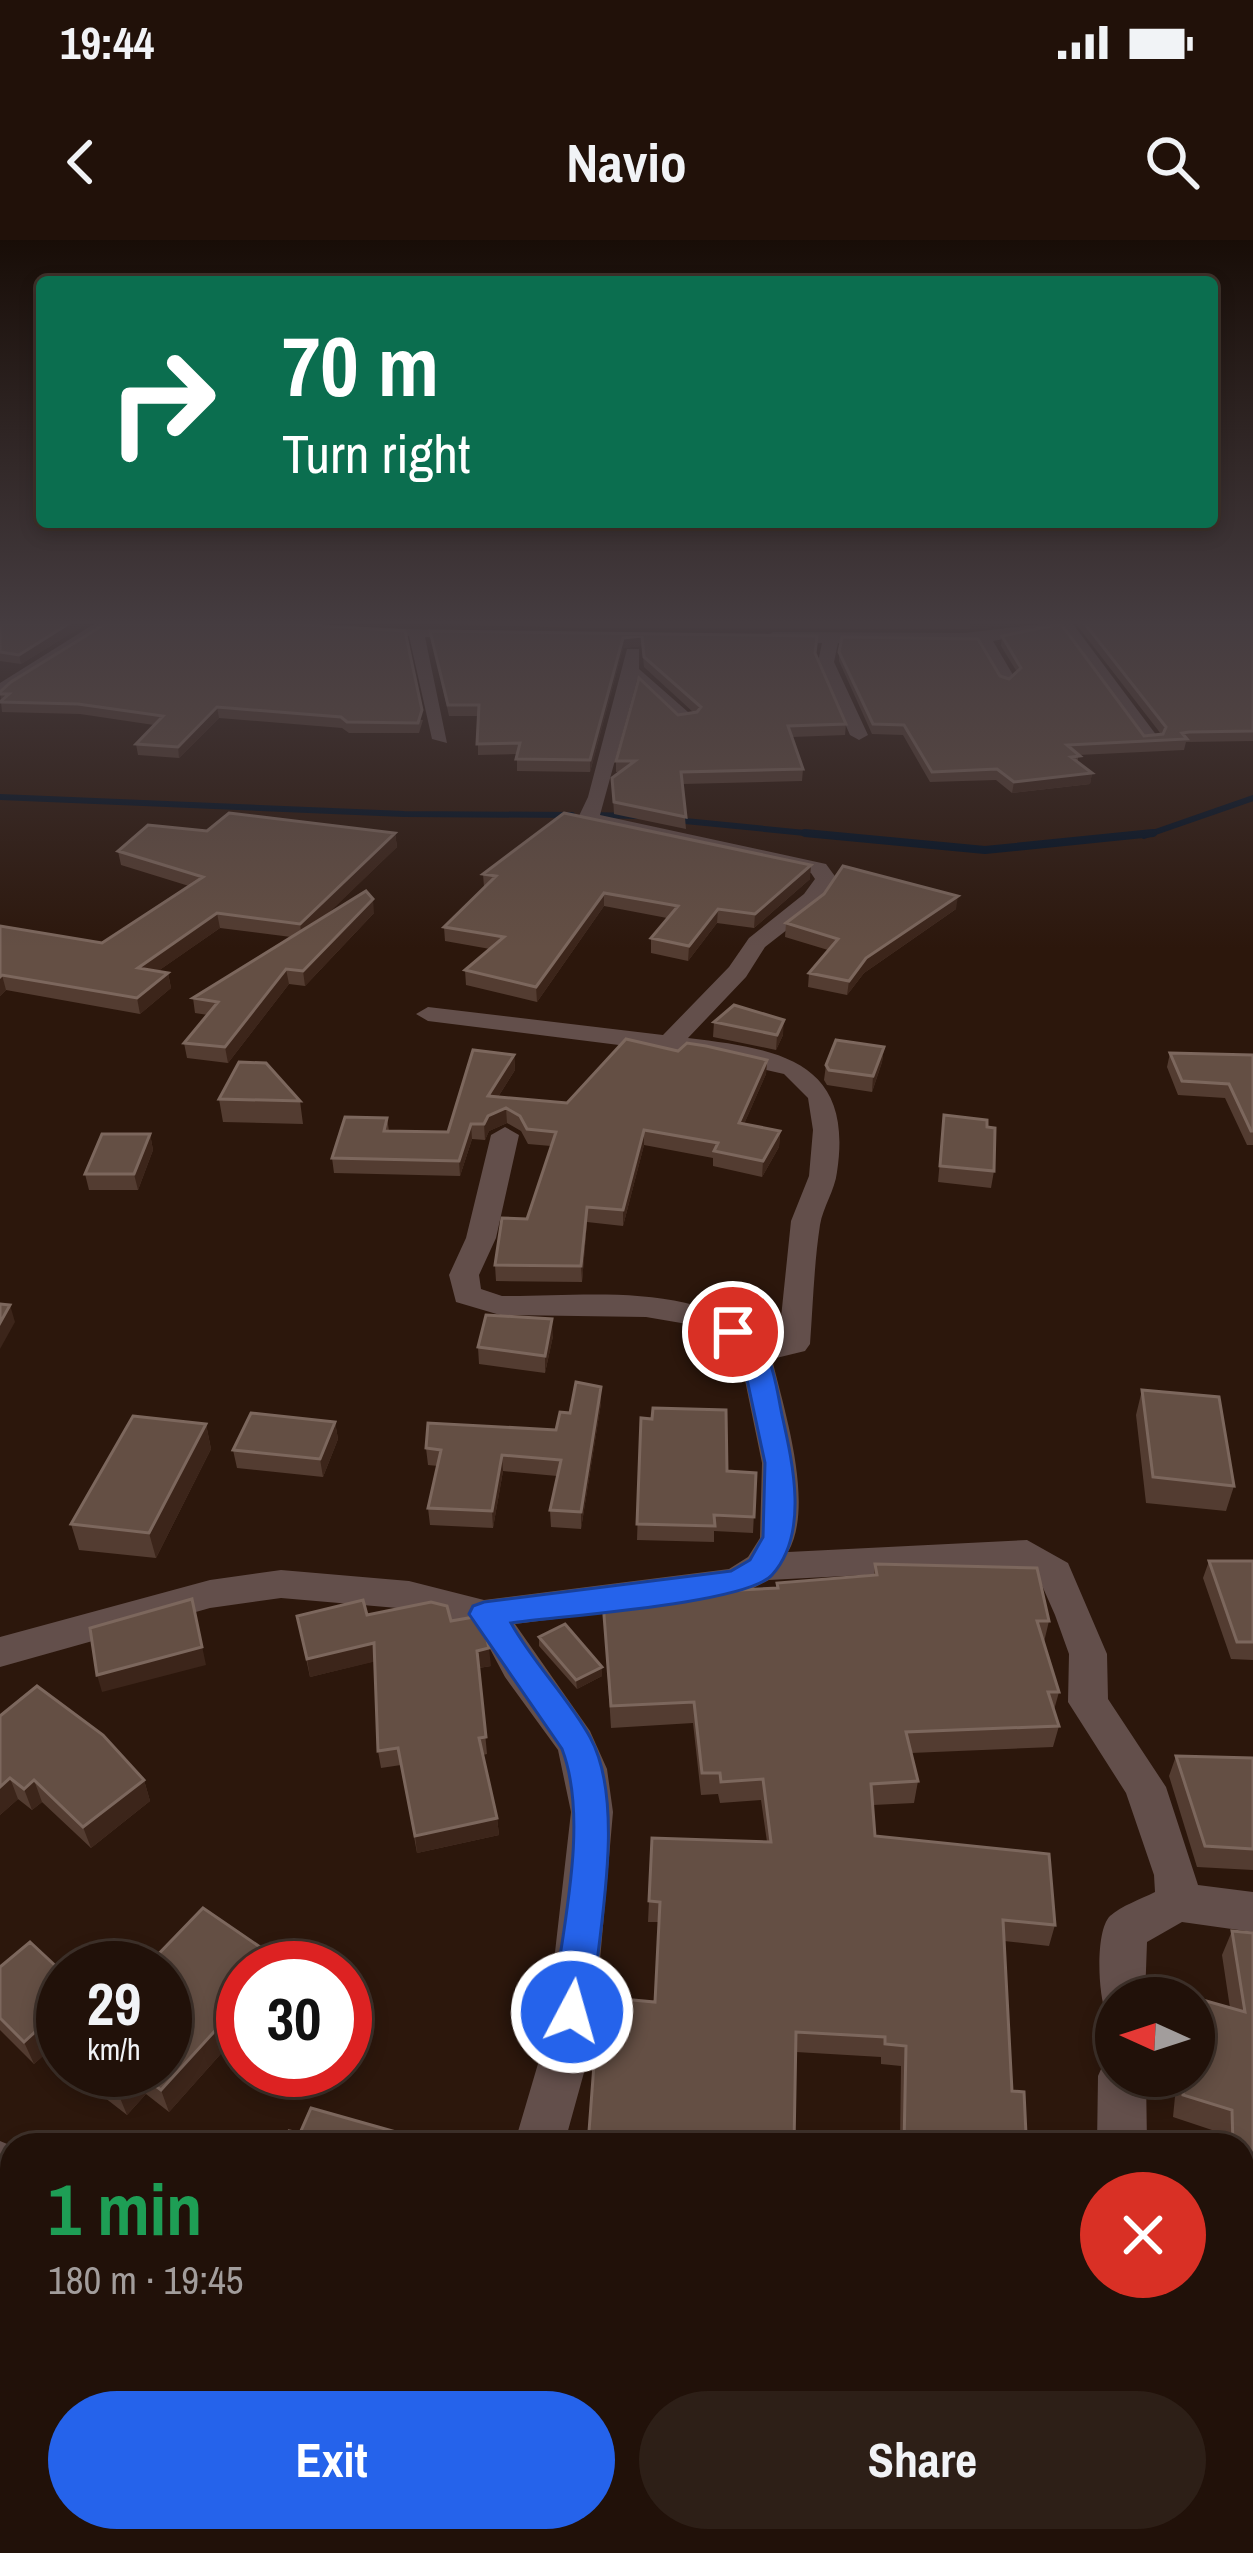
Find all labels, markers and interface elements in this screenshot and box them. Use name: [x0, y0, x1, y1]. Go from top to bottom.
text: 19:44: [60, 12, 154, 73]
text: Navio: [566, 126, 687, 199]
icon: back: [48, 129, 114, 195]
icon: search: [1139, 129, 1205, 195]
text: 70 m: [282, 309, 439, 422]
icon: right: [84, 324, 240, 480]
text: Turn right: [282, 417, 470, 490]
pin: [682, 1281, 784, 1383]
icon: arrive: [700, 1299, 766, 1365]
speed limit sign: 30: [216, 1941, 372, 2097]
position arrow: [509, 1949, 635, 2075]
text: 29: [87, 1963, 141, 2044]
north arrow: [1095, 1977, 1215, 2097]
map controls: [1095, 1977, 1215, 2097]
text: km/h: [87, 2029, 141, 2069]
text: 1 min: [48, 2160, 202, 2257]
button: close: [1080, 2172, 1206, 2298]
text: 180 m · 19:45: [48, 2254, 244, 2306]
button: Exit: [48, 2391, 615, 2529]
button: Share: [639, 2391, 1206, 2529]

